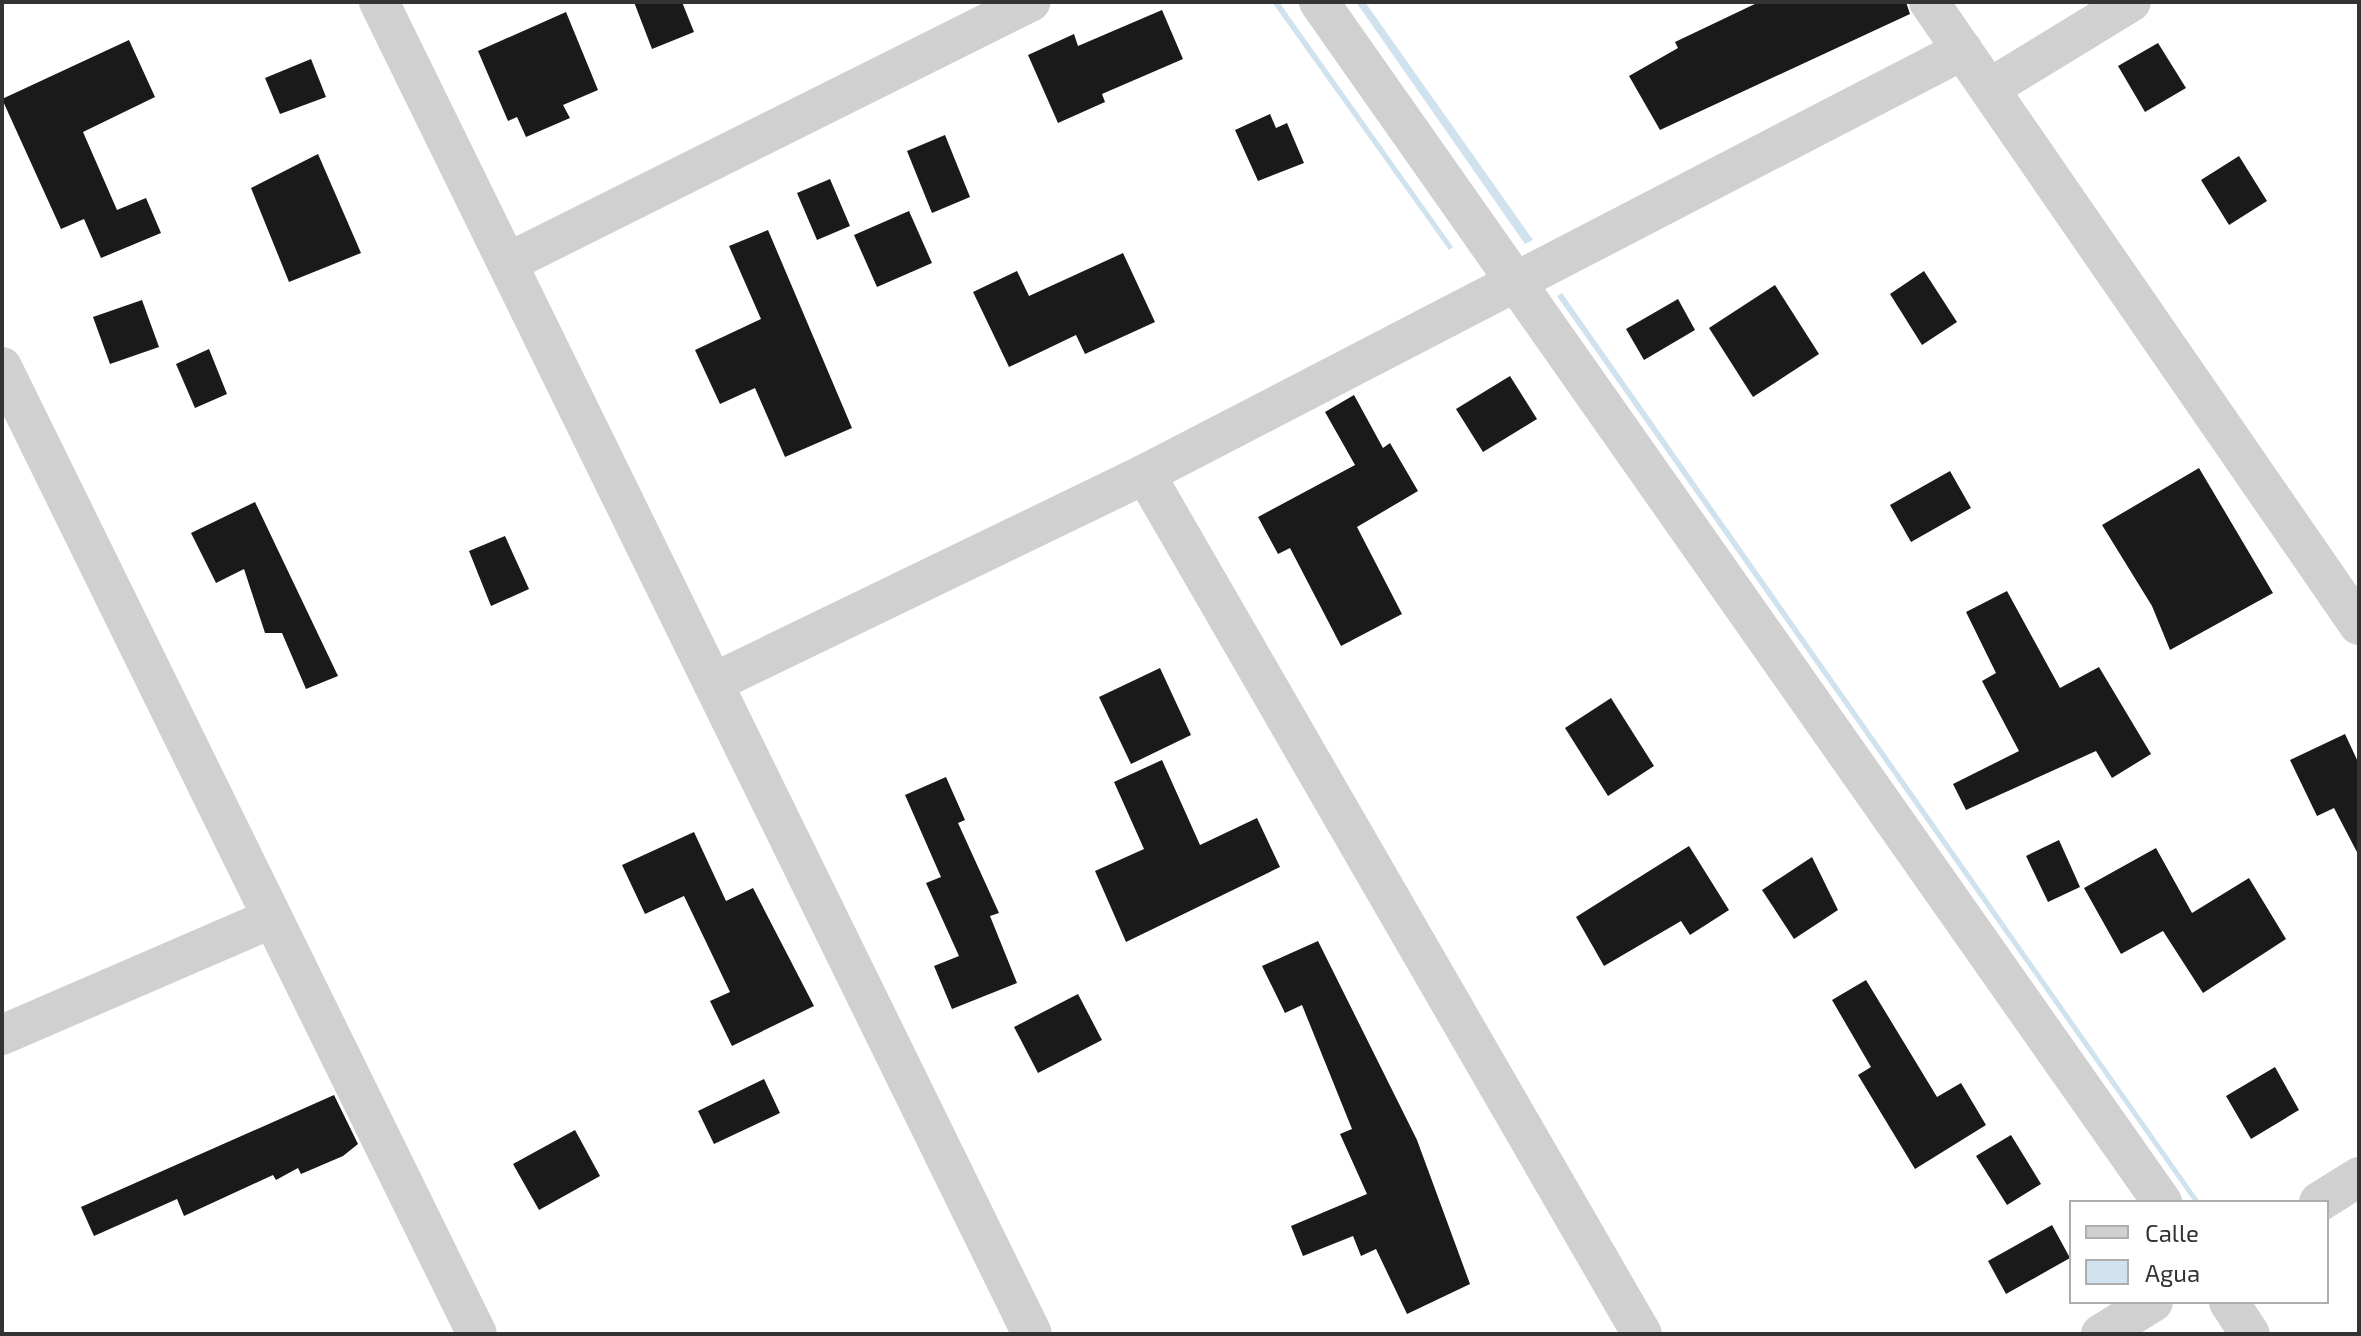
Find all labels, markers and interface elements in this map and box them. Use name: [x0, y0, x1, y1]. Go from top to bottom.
legend: [2069, 1200, 2329, 1304]
text: Calle: [2145, 1218, 2199, 1247]
text: Agua: [2145, 1258, 2200, 1287]

